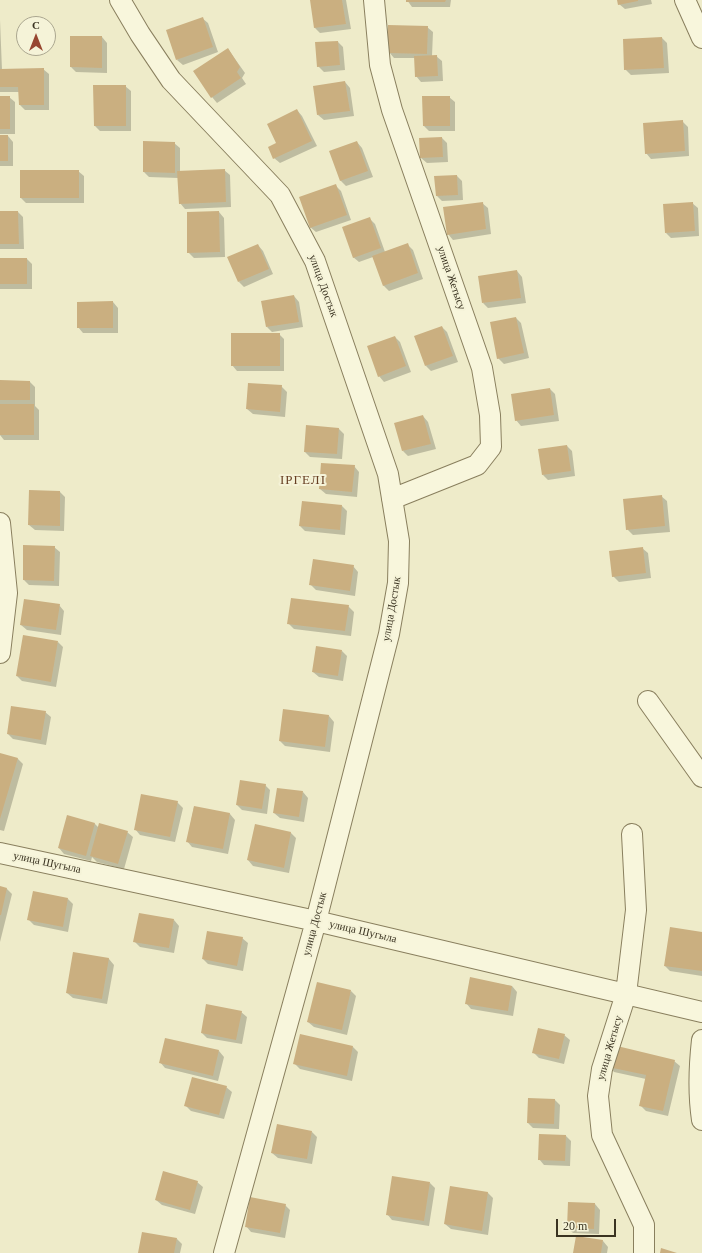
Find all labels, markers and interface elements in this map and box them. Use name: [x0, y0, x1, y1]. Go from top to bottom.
north arrow: [16, 16, 56, 56]
text: С: [32, 19, 40, 31]
street label: улица Жетысу: [434, 244, 468, 312]
street label: улица Достык: [306, 253, 340, 319]
district label: ІРГЕЛІ: [280, 473, 326, 489]
street label: улица Достык: [380, 576, 404, 642]
street label: улица Шугыла: [12, 849, 82, 877]
street label: улица Достык: [300, 891, 330, 957]
street label: улица Шугыла: [328, 918, 398, 946]
street label: улица Жетысу: [594, 1014, 626, 1082]
scale bar: [558, 1211, 618, 1237]
text: 20 m: [563, 1219, 587, 1233]

